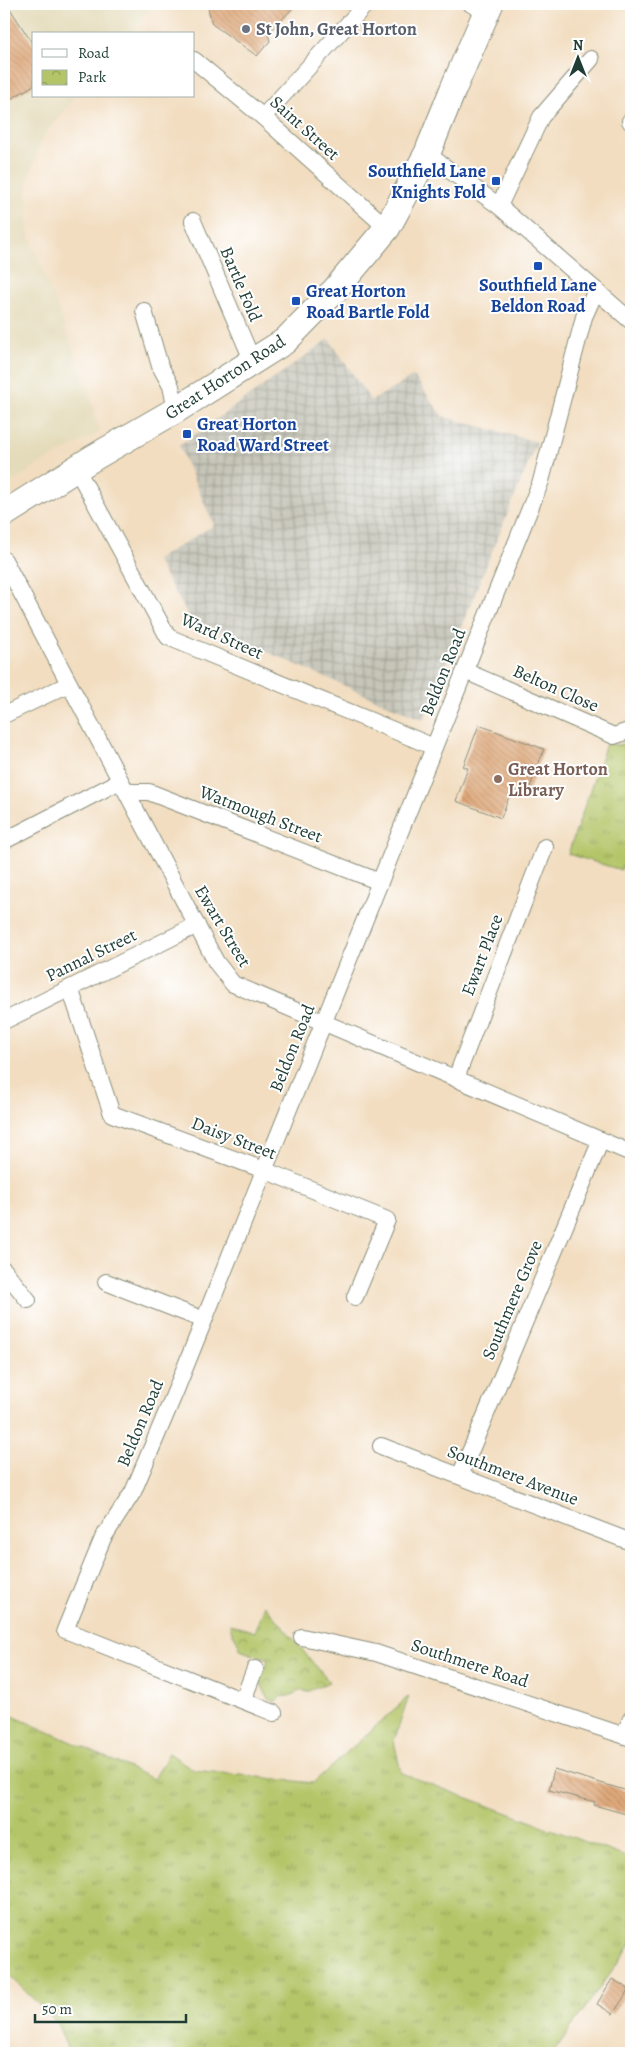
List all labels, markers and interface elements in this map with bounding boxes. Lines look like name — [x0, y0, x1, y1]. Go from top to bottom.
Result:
place label: St John, Great Horton — [256, 17, 417, 41]
marker: St John, Great Horton — [240, 23, 252, 35]
legend — [32, 32, 195, 98]
north arrow — [552, 32, 602, 82]
text: N — [573, 36, 583, 55]
text: Road — [78, 43, 110, 63]
text: Park — [78, 67, 107, 87]
street label: Saint Street — [265, 90, 345, 166]
place label: Southfield Lane Knights Fold — [368, 159, 486, 204]
marker: Southfield Lane Knights Fold — [490, 175, 502, 187]
street label: Bartle Fold — [214, 243, 268, 326]
marker: Southfield Lane Beldon Road — [532, 260, 544, 272]
place label: Southfield Lane Beldon Road — [479, 273, 597, 318]
place label: Great Horton Road Bartle Fold — [306, 279, 430, 324]
marker: Great Horton Road Bartle Fold — [290, 295, 302, 307]
street label: Great Horton Road — [160, 329, 290, 425]
place label: Great Horton Road Ward Street — [197, 412, 329, 457]
marker: Great Horton Road Ward Street — [181, 428, 193, 440]
street label: Ward Street — [176, 607, 267, 665]
street label: Beldon Road — [415, 624, 472, 719]
street label: Belton Close — [509, 658, 603, 718]
place label: Great Horton Library — [508, 757, 608, 802]
marker: Great Horton Library — [492, 773, 504, 785]
street label: Watmough Street — [195, 779, 326, 848]
street label: Ewart Street — [189, 881, 257, 971]
street label: Ewart Place — [455, 911, 509, 999]
street label: Pannal Street — [42, 923, 140, 987]
street label: Beldon Road — [264, 1000, 321, 1095]
street label: Daisy Street — [188, 1111, 280, 1165]
street label: Southmere Grove — [476, 1237, 548, 1363]
street label: Beldon Road — [111, 1375, 169, 1470]
street label: Southmere Avenue — [444, 1439, 582, 1511]
street label: Southmere Road — [408, 1633, 532, 1693]
scale bar — [35, 1992, 186, 2024]
text: 50 m — [42, 1999, 72, 2019]

